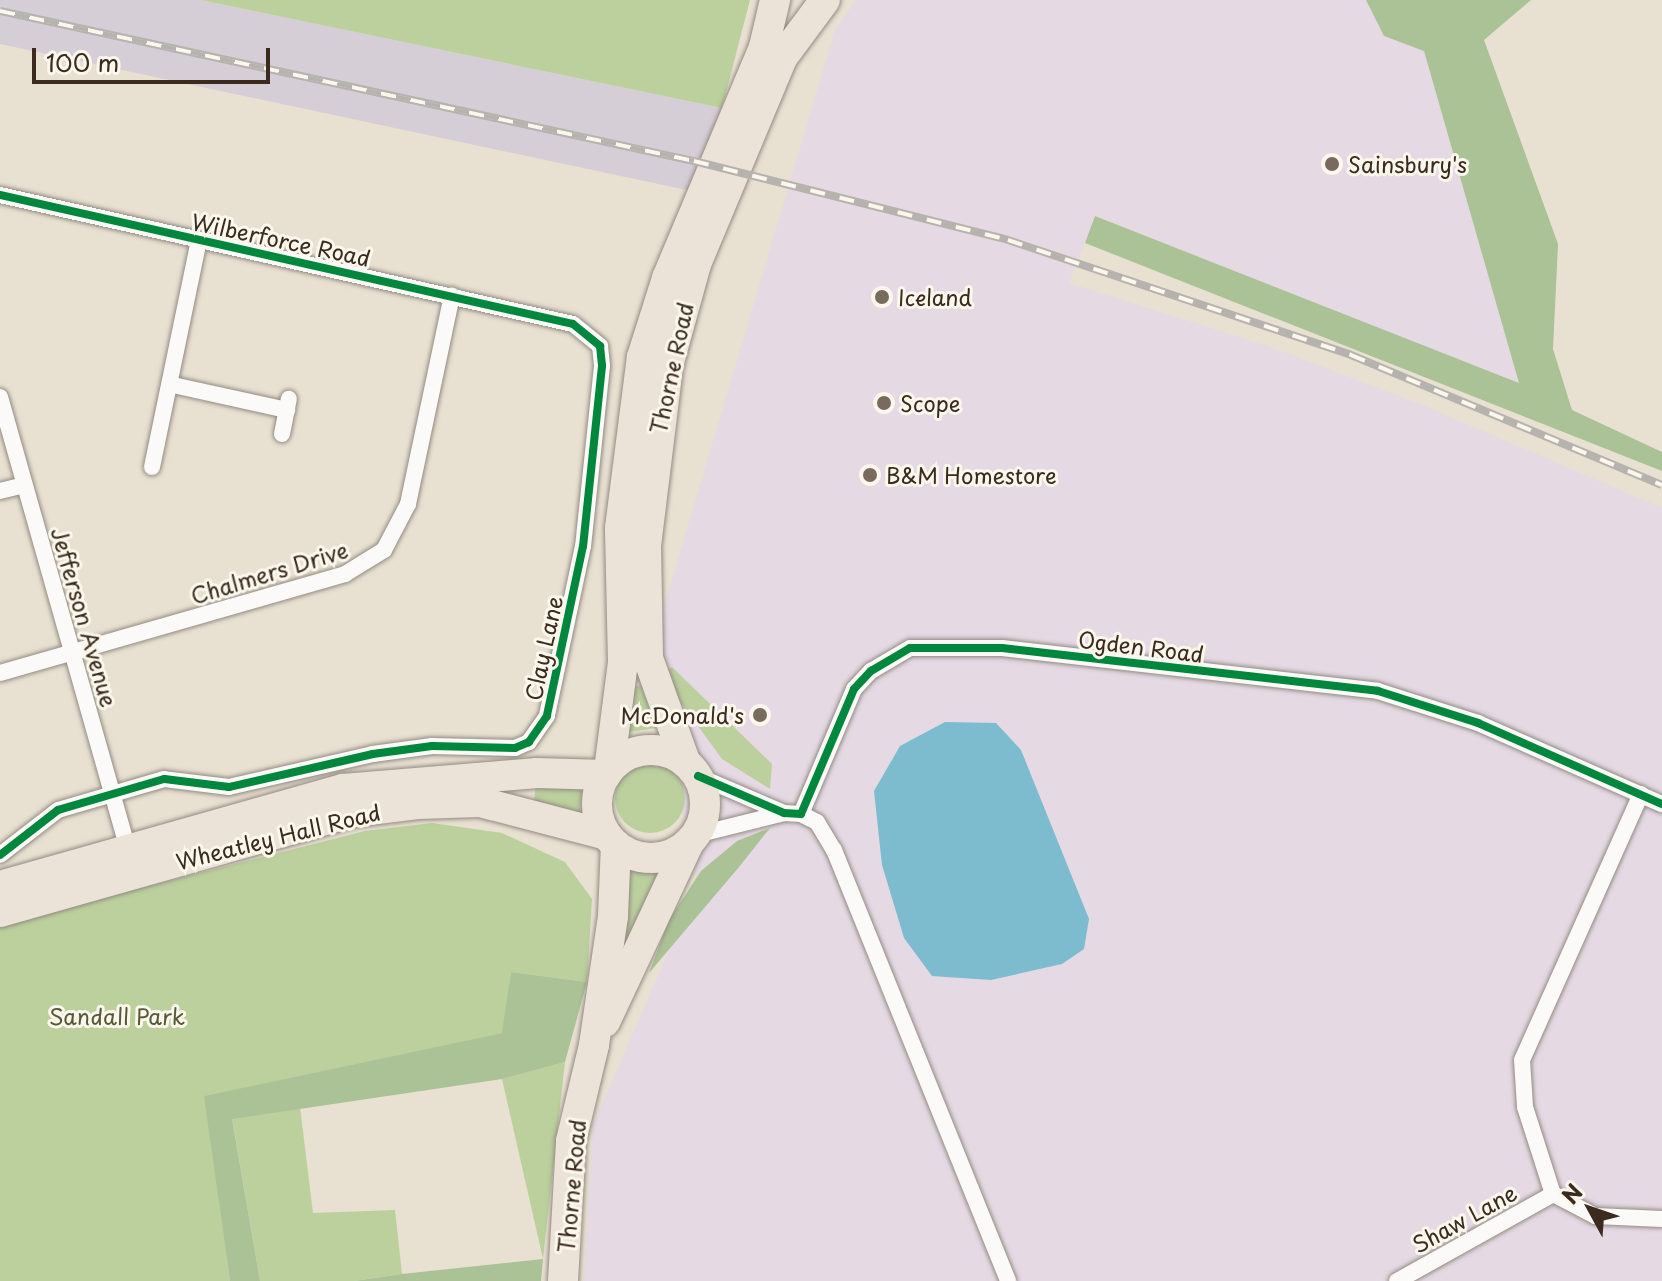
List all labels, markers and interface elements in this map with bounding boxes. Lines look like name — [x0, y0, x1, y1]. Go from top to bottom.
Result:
scale bar — [36, 32, 274, 82]
text: 100 m — [46, 44, 119, 80]
place label: Sainsbury's — [1348, 151, 1467, 177]
marker: Sainsbury's — [1323, 155, 1341, 173]
street label: Wilberforce Road — [189, 207, 373, 271]
place label: Iceland — [898, 284, 972, 310]
marker: Iceland — [873, 288, 891, 306]
street label: Thorne Road — [644, 299, 698, 437]
place label: Scope — [900, 390, 961, 416]
marker: Scope — [875, 394, 893, 412]
place label: B&M Homestore — [886, 462, 1058, 488]
marker: B&M Homestore — [861, 466, 879, 484]
street label: Jefferson Avenue — [47, 526, 123, 708]
street label: Chalmers Drive — [187, 536, 351, 608]
street label: Clay Lane — [519, 593, 567, 703]
street label: Ogden Road — [1077, 625, 1205, 667]
place label: McDonald's — [621, 702, 744, 728]
marker: McDonald's — [751, 706, 769, 724]
street label: Wheatley Hall Road — [172, 798, 384, 874]
park label: Sandall Park — [49, 1003, 185, 1029]
street label: Thorne Road — [552, 1117, 590, 1255]
north arrow — [1550, 1169, 1630, 1249]
text: N — [1553, 1176, 1589, 1211]
street label: Shaw Lane — [1406, 1178, 1522, 1258]

